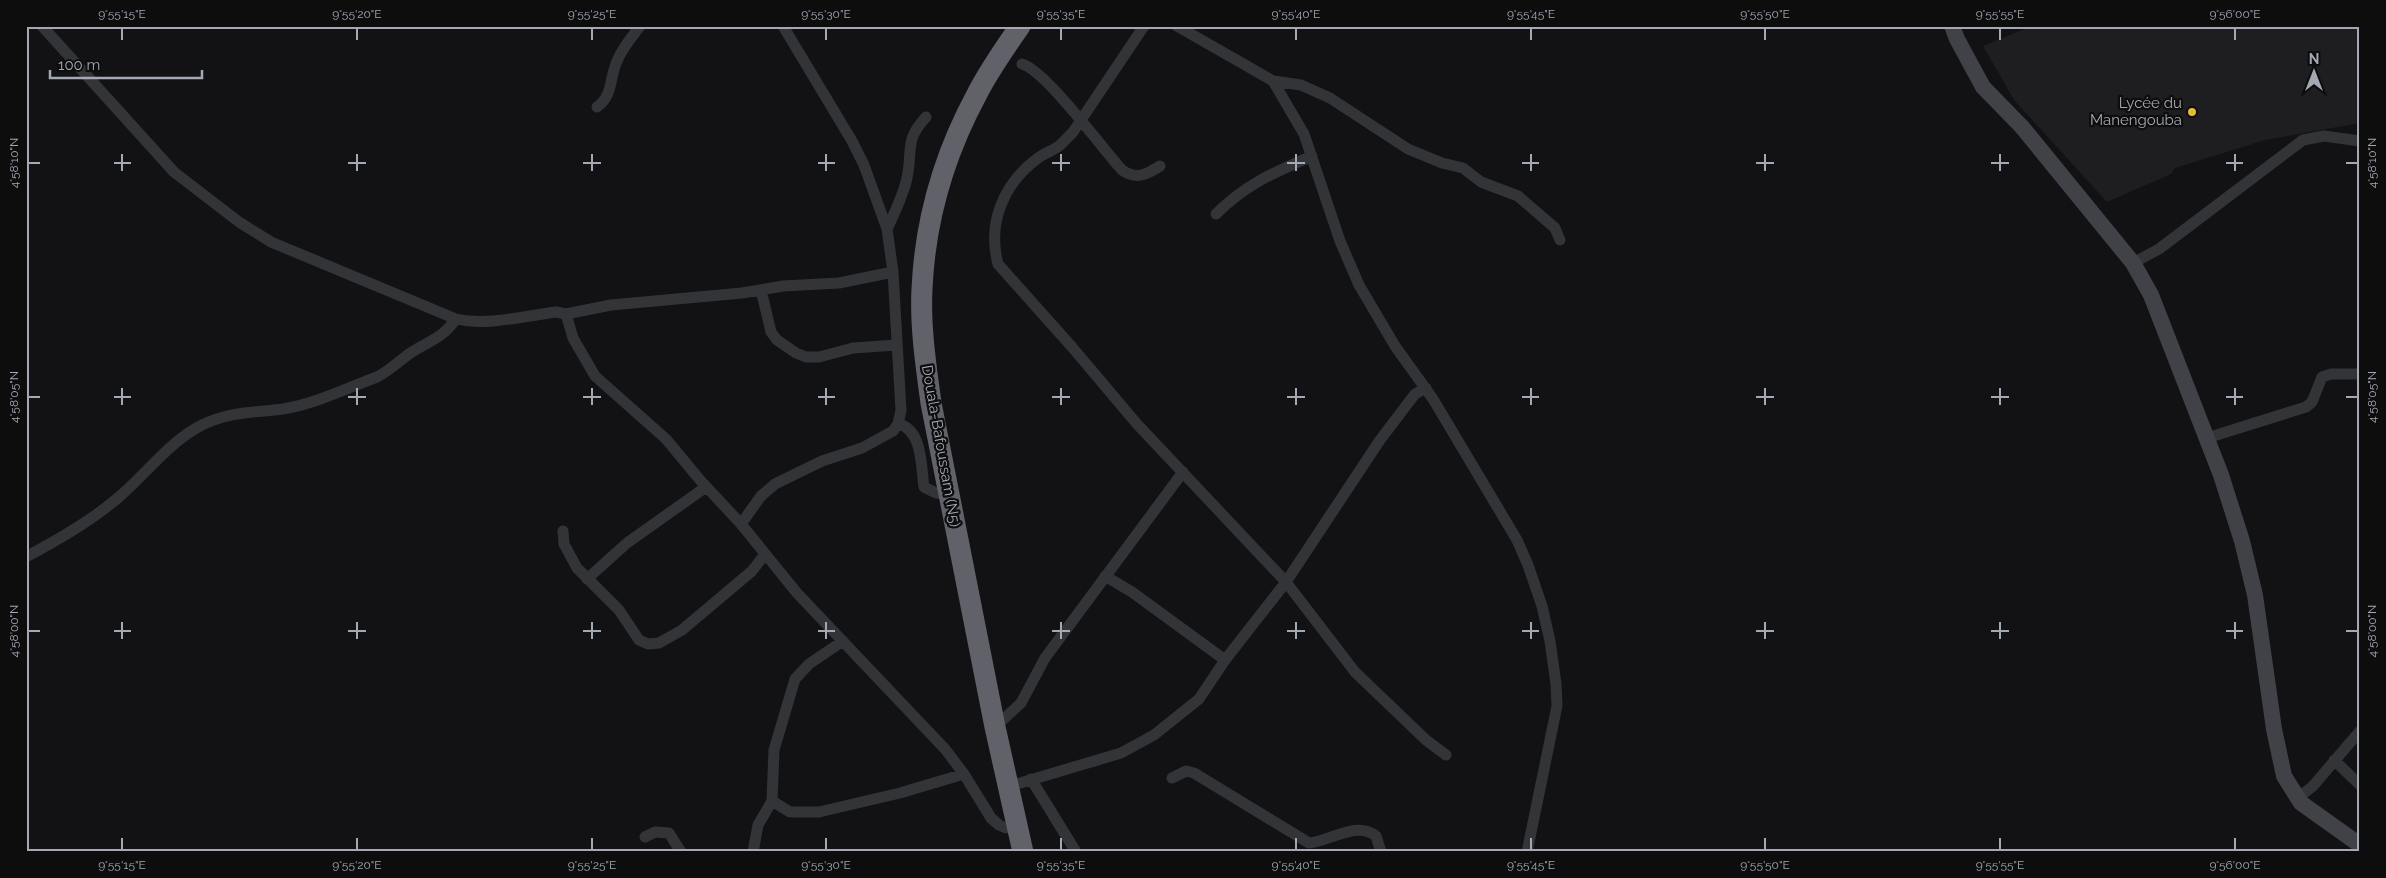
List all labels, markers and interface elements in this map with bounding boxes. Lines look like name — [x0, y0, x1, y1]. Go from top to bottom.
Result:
text: 9°55'15"E — [98, 7, 146, 21]
text: 9°55'20"E — [332, 7, 382, 21]
text: 9°55'25"E — [568, 7, 616, 21]
text: 9°55'30"E — [801, 7, 851, 21]
text: 9°55'35"E — [1037, 7, 1085, 21]
text: 9°55'40"E — [1272, 7, 1320, 21]
text: 9°55'45"E — [1507, 7, 1555, 21]
text: 9°55'50"E — [1740, 7, 1790, 21]
text: 9°55'55"E — [1976, 7, 2024, 21]
text: 9°56'00"E — [2209, 7, 2261, 21]
scale bar — [50, 48, 202, 80]
north arrow — [2288, 48, 2338, 98]
text: N — [2309, 51, 2319, 67]
text: 100 m — [58, 56, 100, 74]
place label: Lycée du Manengouba — [2090, 94, 2182, 129]
marker: Lycée du Manengouba — [2186, 106, 2198, 118]
text: 4°58'10"N — [7, 138, 21, 188]
text: 4°58'10"N — [2365, 138, 2379, 188]
street label: Douala-Bafoussam (N5) — [918, 364, 964, 528]
text: 4°58'05"N — [7, 371, 21, 423]
text: 4°58'05"N — [2365, 371, 2379, 423]
text: 4°58'00"N — [7, 605, 21, 657]
text: 4°58'00"N — [2365, 605, 2379, 657]
text: 9°55'15"E — [98, 858, 146, 872]
text: 9°55'20"E — [332, 858, 382, 872]
text: 9°55'25"E — [568, 858, 616, 872]
text: 9°55'30"E — [801, 858, 851, 872]
text: 9°55'35"E — [1037, 858, 1085, 872]
text: 9°55'40"E — [1272, 858, 1320, 872]
text: 9°55'45"E — [1507, 858, 1555, 872]
text: 9°55'50"E — [1740, 858, 1790, 872]
text: 9°55'55"E — [1976, 858, 2024, 872]
text: 9°56'00"E — [2209, 858, 2261, 872]

